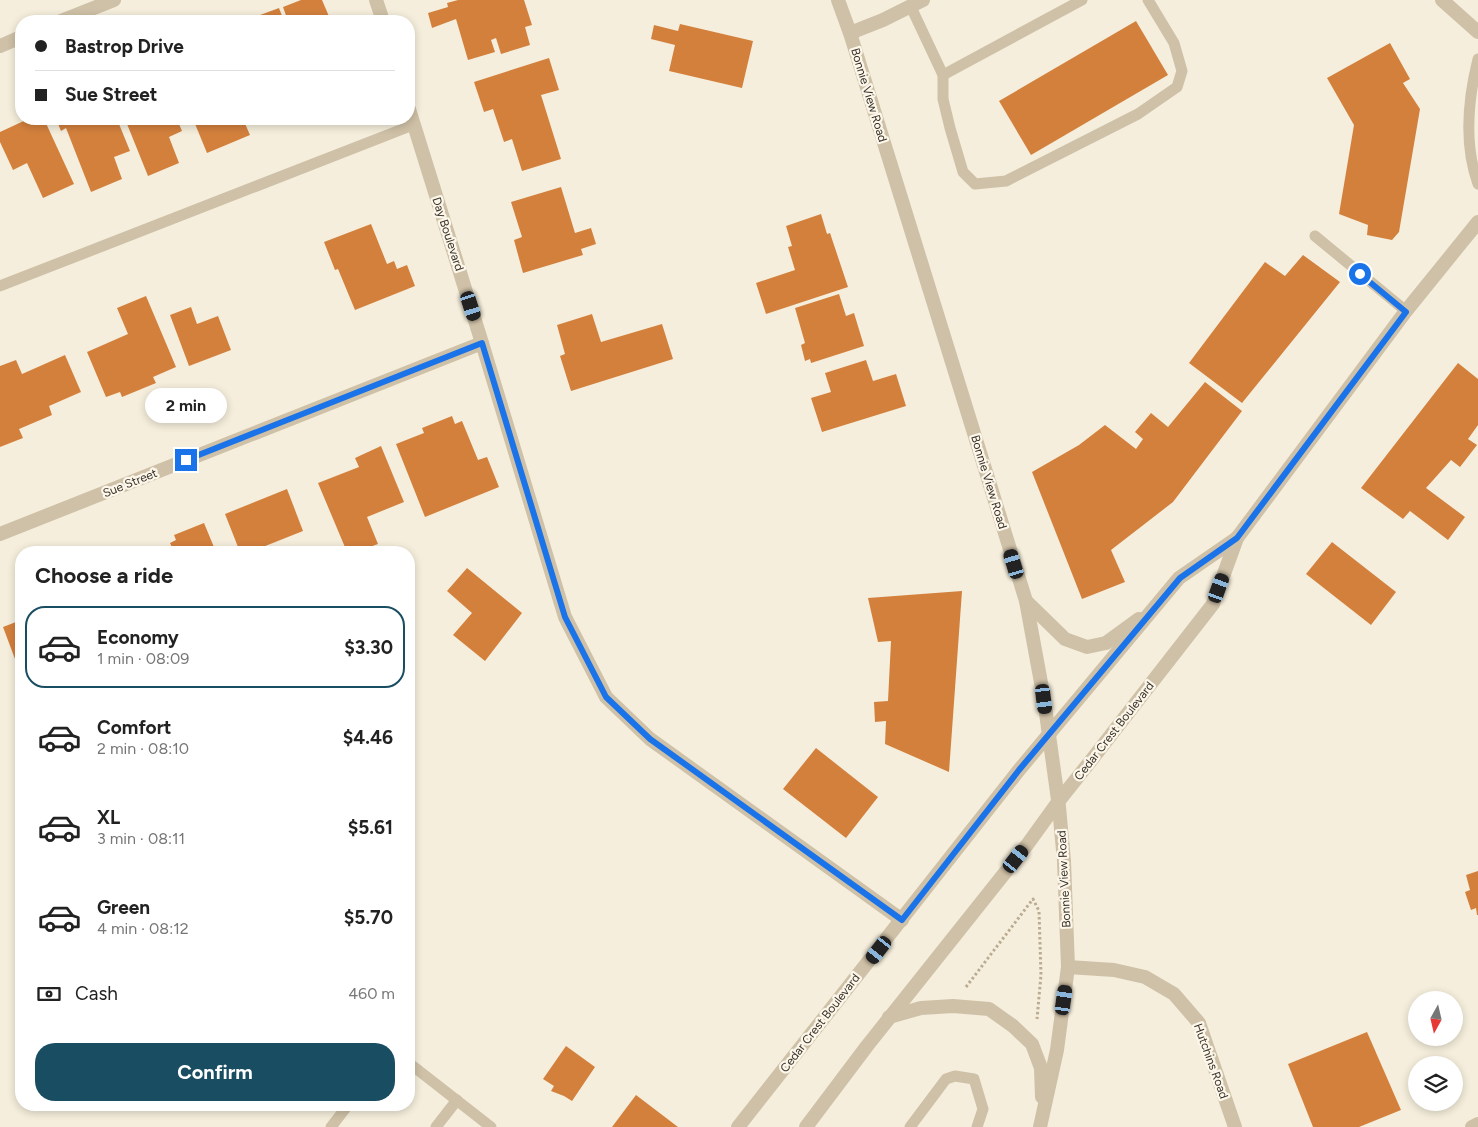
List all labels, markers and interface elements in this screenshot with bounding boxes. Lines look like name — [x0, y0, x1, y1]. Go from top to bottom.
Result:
text: Bastrop Drive — [65, 35, 184, 58]
street label: Bonnie View Road — [848, 46, 890, 144]
text: Sue Street — [65, 83, 157, 106]
street label: Day Boulevard — [429, 195, 467, 273]
route start — [1349, 263, 1371, 285]
car — [459, 289, 482, 323]
callout: 2 min — [145, 388, 227, 422]
text: 2 min — [166, 396, 206, 415]
street label: Bonnie View Road — [968, 433, 1010, 531]
route end — [175, 449, 197, 471]
street label: Sue Street — [101, 466, 160, 500]
car — [1002, 547, 1025, 581]
text: Choose a ride — [35, 562, 173, 589]
car — [1206, 571, 1231, 605]
icon: car — [37, 625, 82, 670]
text: Economy — [97, 626, 179, 649]
text: $3.30 — [344, 636, 393, 659]
text: 1 min · 08:09 — [97, 649, 189, 668]
street label: Cedar Crest Boulevard — [1071, 679, 1157, 783]
car — [1034, 683, 1053, 715]
icon: car — [37, 715, 82, 760]
text: Comfort — [97, 716, 172, 739]
text: $4.46 — [343, 726, 393, 749]
text: 2 min · 08:10 — [97, 739, 189, 758]
icon: car — [37, 805, 82, 850]
text: XL — [97, 806, 120, 829]
text: $5.61 — [348, 816, 393, 839]
text: 3 min · 08:11 — [97, 829, 185, 848]
street label: Bonnie View Road — [1054, 830, 1074, 928]
car — [1000, 843, 1031, 875]
icon: car — [37, 895, 82, 940]
text: Green — [97, 896, 150, 919]
text: $5.70 — [344, 906, 393, 929]
text: 4 min · 08:12 — [97, 919, 189, 938]
car — [863, 934, 894, 966]
street label: Cedar Crest Boulevard — [777, 971, 863, 1075]
icon: cash — [35, 980, 63, 1008]
text: Cash — [75, 982, 118, 1005]
text: 460 m — [348, 984, 395, 1003]
car — [1054, 984, 1073, 1016]
north arrow — [1408, 991, 1462, 1046]
map controls — [1408, 991, 1463, 1111]
street label: Hutchins Road — [1191, 1021, 1231, 1101]
button: Confirm — [35, 1043, 395, 1101]
button: layers — [1408, 1056, 1463, 1111]

